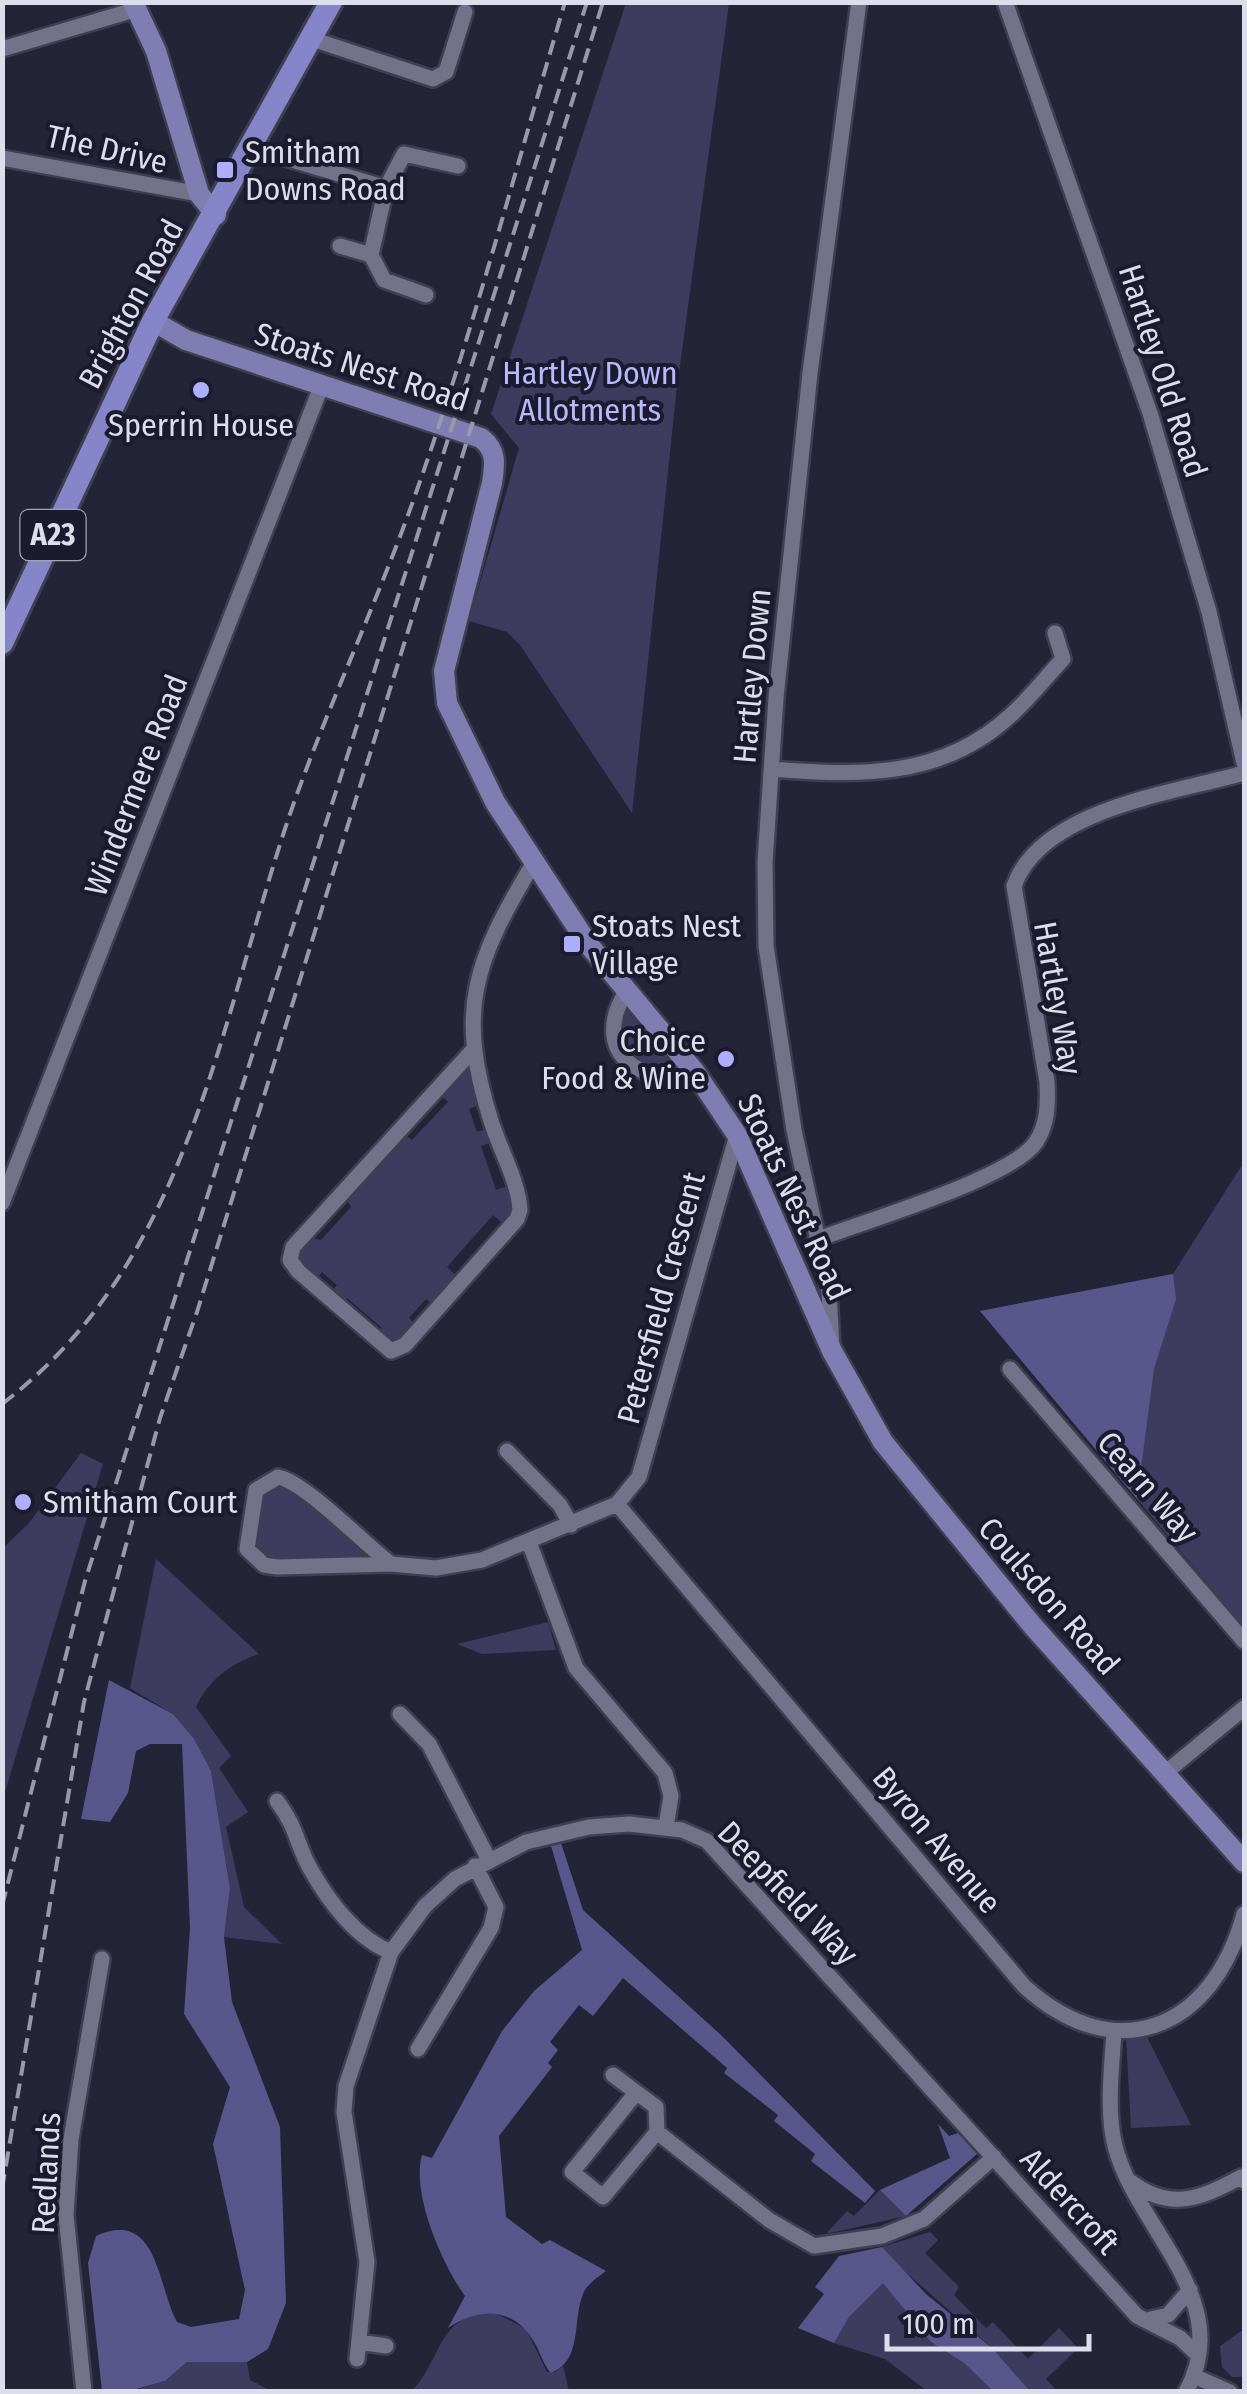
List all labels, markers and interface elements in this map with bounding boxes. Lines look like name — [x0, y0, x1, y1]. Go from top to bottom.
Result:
street label: The Drive — [43, 117, 171, 181]
place label: Smitham Downs Road — [245, 133, 406, 208]
marker: Smitham Downs Road — [214, 159, 236, 181]
street label: Brighton Road — [71, 213, 191, 395]
street label: Hartley Old Road — [1111, 260, 1215, 482]
street label: Stoats Nest Road — [250, 314, 474, 420]
park label: Hartley Down Allotments — [502, 354, 678, 429]
marker: Sperrin House — [190, 379, 212, 401]
place label: Sperrin House — [108, 406, 294, 444]
road number: A23 — [20, 510, 86, 560]
street label: Hartley Down — [725, 587, 779, 765]
street label: Windermere Road — [76, 669, 196, 901]
place label: Stoats Nest Village — [592, 907, 742, 982]
street label: Hartley Way — [1026, 919, 1090, 1078]
marker: Stoats Nest Village — [561, 933, 583, 955]
place label: Choice Food & Wine — [541, 1022, 706, 1097]
marker: Choice Food & Wine — [715, 1048, 737, 1070]
street label: Stoats Nest Road — [730, 1088, 858, 1306]
street label: Petersfield Crescent — [609, 1167, 713, 1428]
street label: Cearn Way — [1089, 1424, 1207, 1551]
place label: Smitham Court — [43, 1483, 238, 1521]
marker: Smitham Court — [12, 1491, 34, 1513]
street label: Coulsdon Road — [970, 1510, 1128, 1682]
street label: Byron Avenue — [865, 1759, 1009, 1921]
street label: Deepfield Way — [710, 1813, 867, 1973]
street label: Redlands — [24, 2111, 68, 2235]
street label: Aldercroft — [1013, 2140, 1128, 2262]
scale bar — [887, 2289, 1090, 2351]
text: 100 m — [902, 2306, 975, 2342]

